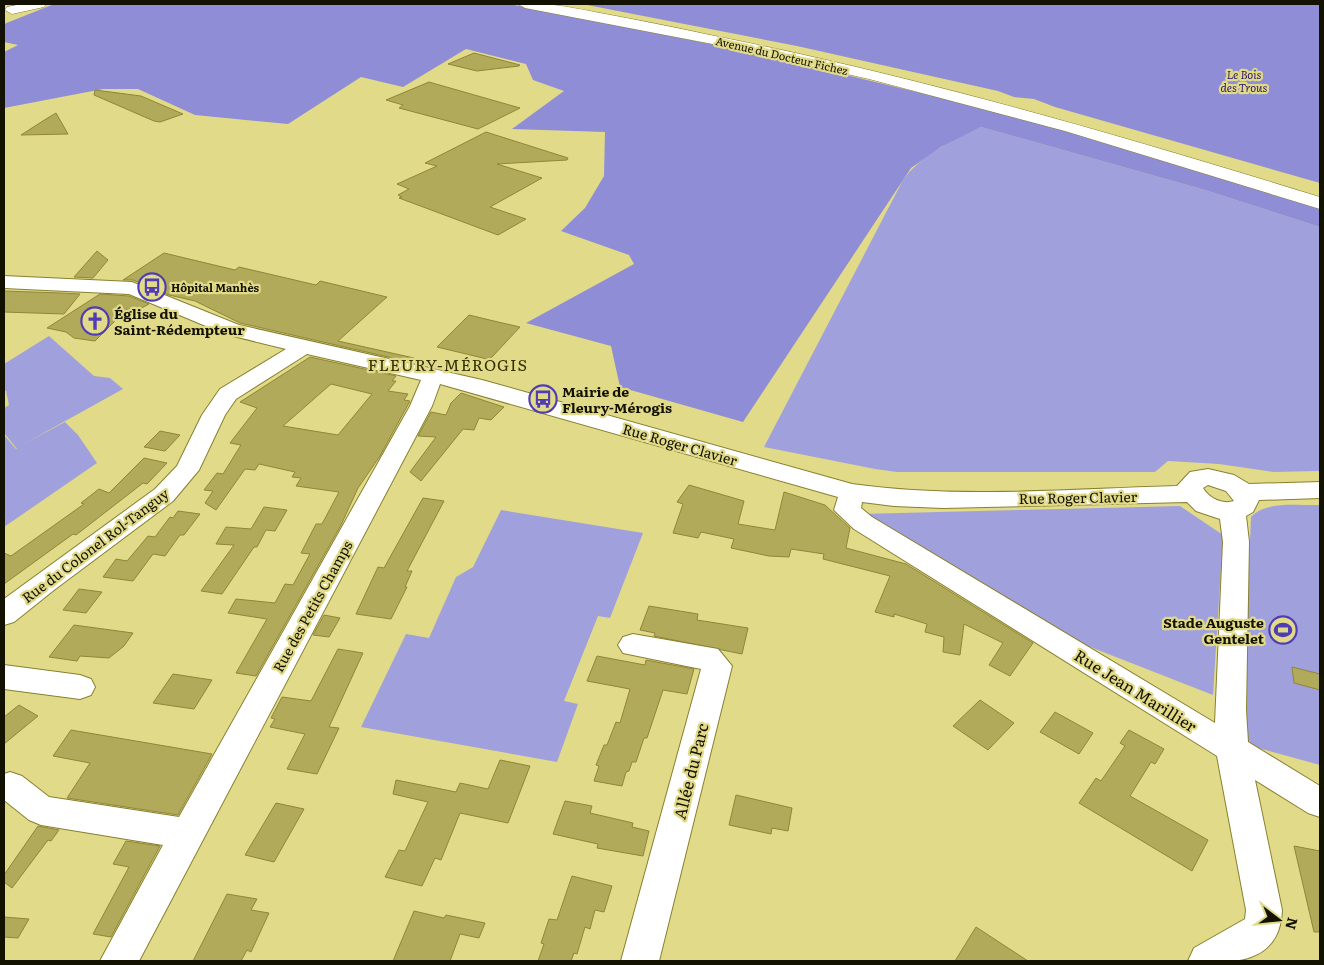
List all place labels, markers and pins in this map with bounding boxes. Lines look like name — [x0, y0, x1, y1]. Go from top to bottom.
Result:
bus stop icon: Hôpital Manhès — [137, 272, 167, 302]
place label: Hôpital Manhès — [171, 279, 260, 295]
place label: Église du Saint-Rédempteur — [114, 303, 245, 339]
church icon: Église du Saint-Rédempteur — [80, 306, 110, 336]
place label: Mairie de Fleury-Mérogis — [562, 381, 672, 417]
bus stop icon: Mairie de Fleury-Mérogis — [528, 384, 558, 414]
place label: Stade Auguste Gentelet — [1163, 612, 1265, 648]
sports icon: Stade Auguste Gentelet — [1268, 615, 1298, 645]

